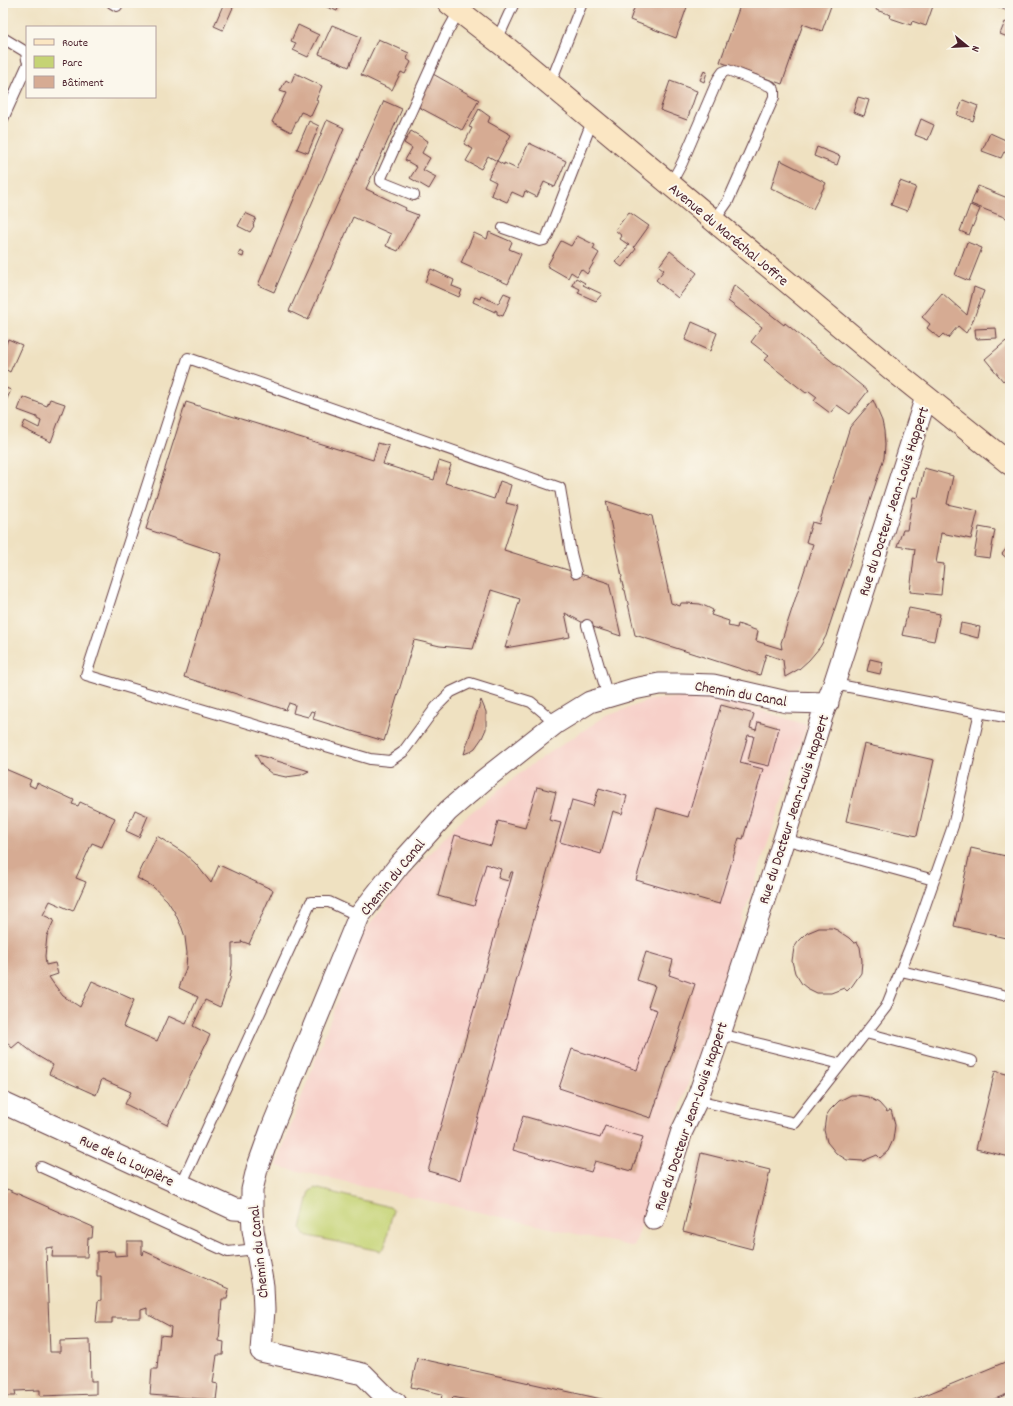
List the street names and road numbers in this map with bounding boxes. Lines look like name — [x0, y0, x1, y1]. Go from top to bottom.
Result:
street label: Avenue du Maréchal Joffre — [663, 179, 793, 293]
street label: Rue du Docteur Jean-Louis Happert — [854, 404, 936, 599]
street label: Chemin du Canal — [693, 676, 789, 714]
street label: Rue du Docteur Jean-Louis Happert — [754, 712, 836, 907]
street label: Chemin du Canal — [356, 835, 432, 921]
street label: Rue du Docteur Jean-Louis Happert — [649, 1019, 735, 1214]
street label: Rue de la Loupière — [75, 1130, 178, 1194]
street label: Chemin du Canal — [244, 1204, 276, 1299]

